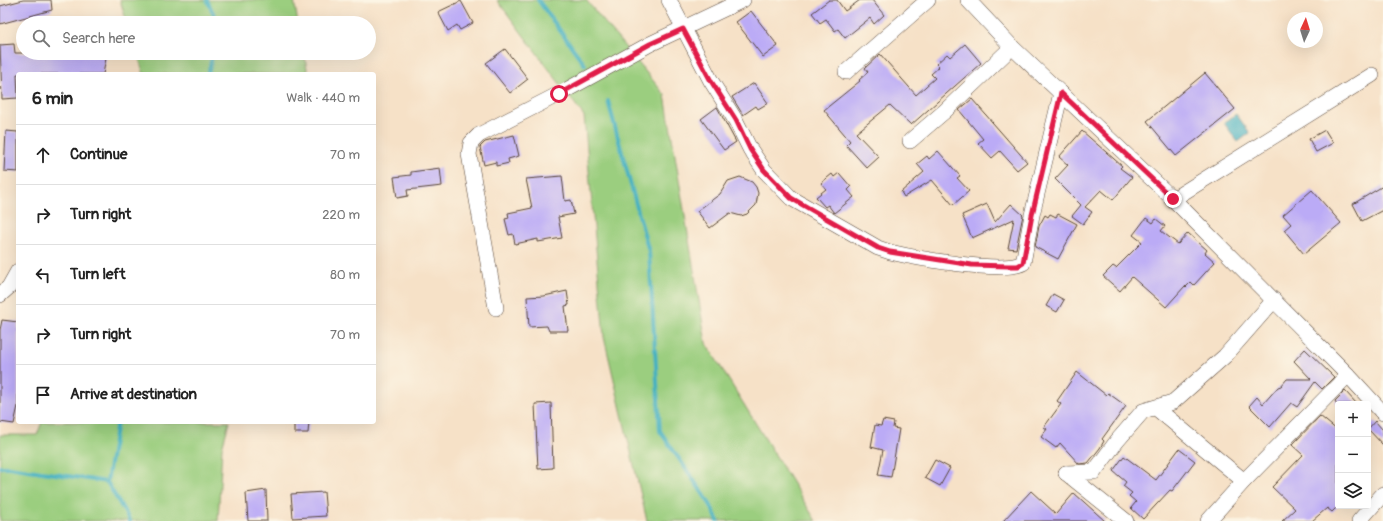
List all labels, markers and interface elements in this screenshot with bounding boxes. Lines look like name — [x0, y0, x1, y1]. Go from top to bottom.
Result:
north arrow — [1287, 12, 1323, 48]
search box — [16, 16, 376, 60]
icon: search — [30, 27, 52, 49]
text: Search here — [62, 29, 135, 48]
route start — [550, 85, 568, 103]
text: 6 min — [32, 88, 73, 109]
text: Walk · 440 m — [286, 90, 360, 106]
icon: ahead — [32, 144, 54, 166]
text: Continue — [70, 145, 128, 164]
text: 70 m — [330, 147, 360, 163]
route end — [1164, 190, 1182, 208]
icon: right — [32, 204, 54, 226]
text: Turn right — [70, 205, 131, 224]
text: 220 m — [322, 207, 360, 223]
icon: left — [32, 264, 54, 286]
text: Turn left — [70, 265, 126, 284]
text: 80 m — [330, 267, 360, 283]
icon: right — [32, 324, 54, 346]
text: Turn right — [70, 325, 131, 344]
text: 70 m — [330, 327, 360, 343]
icon: arrive — [32, 384, 54, 406]
text: Arrive at destination — [70, 385, 197, 404]
map controls — [1335, 401, 1371, 509]
button: + — [1335, 401, 1371, 437]
button: − — [1335, 437, 1371, 473]
button: layers — [1335, 473, 1371, 509]

